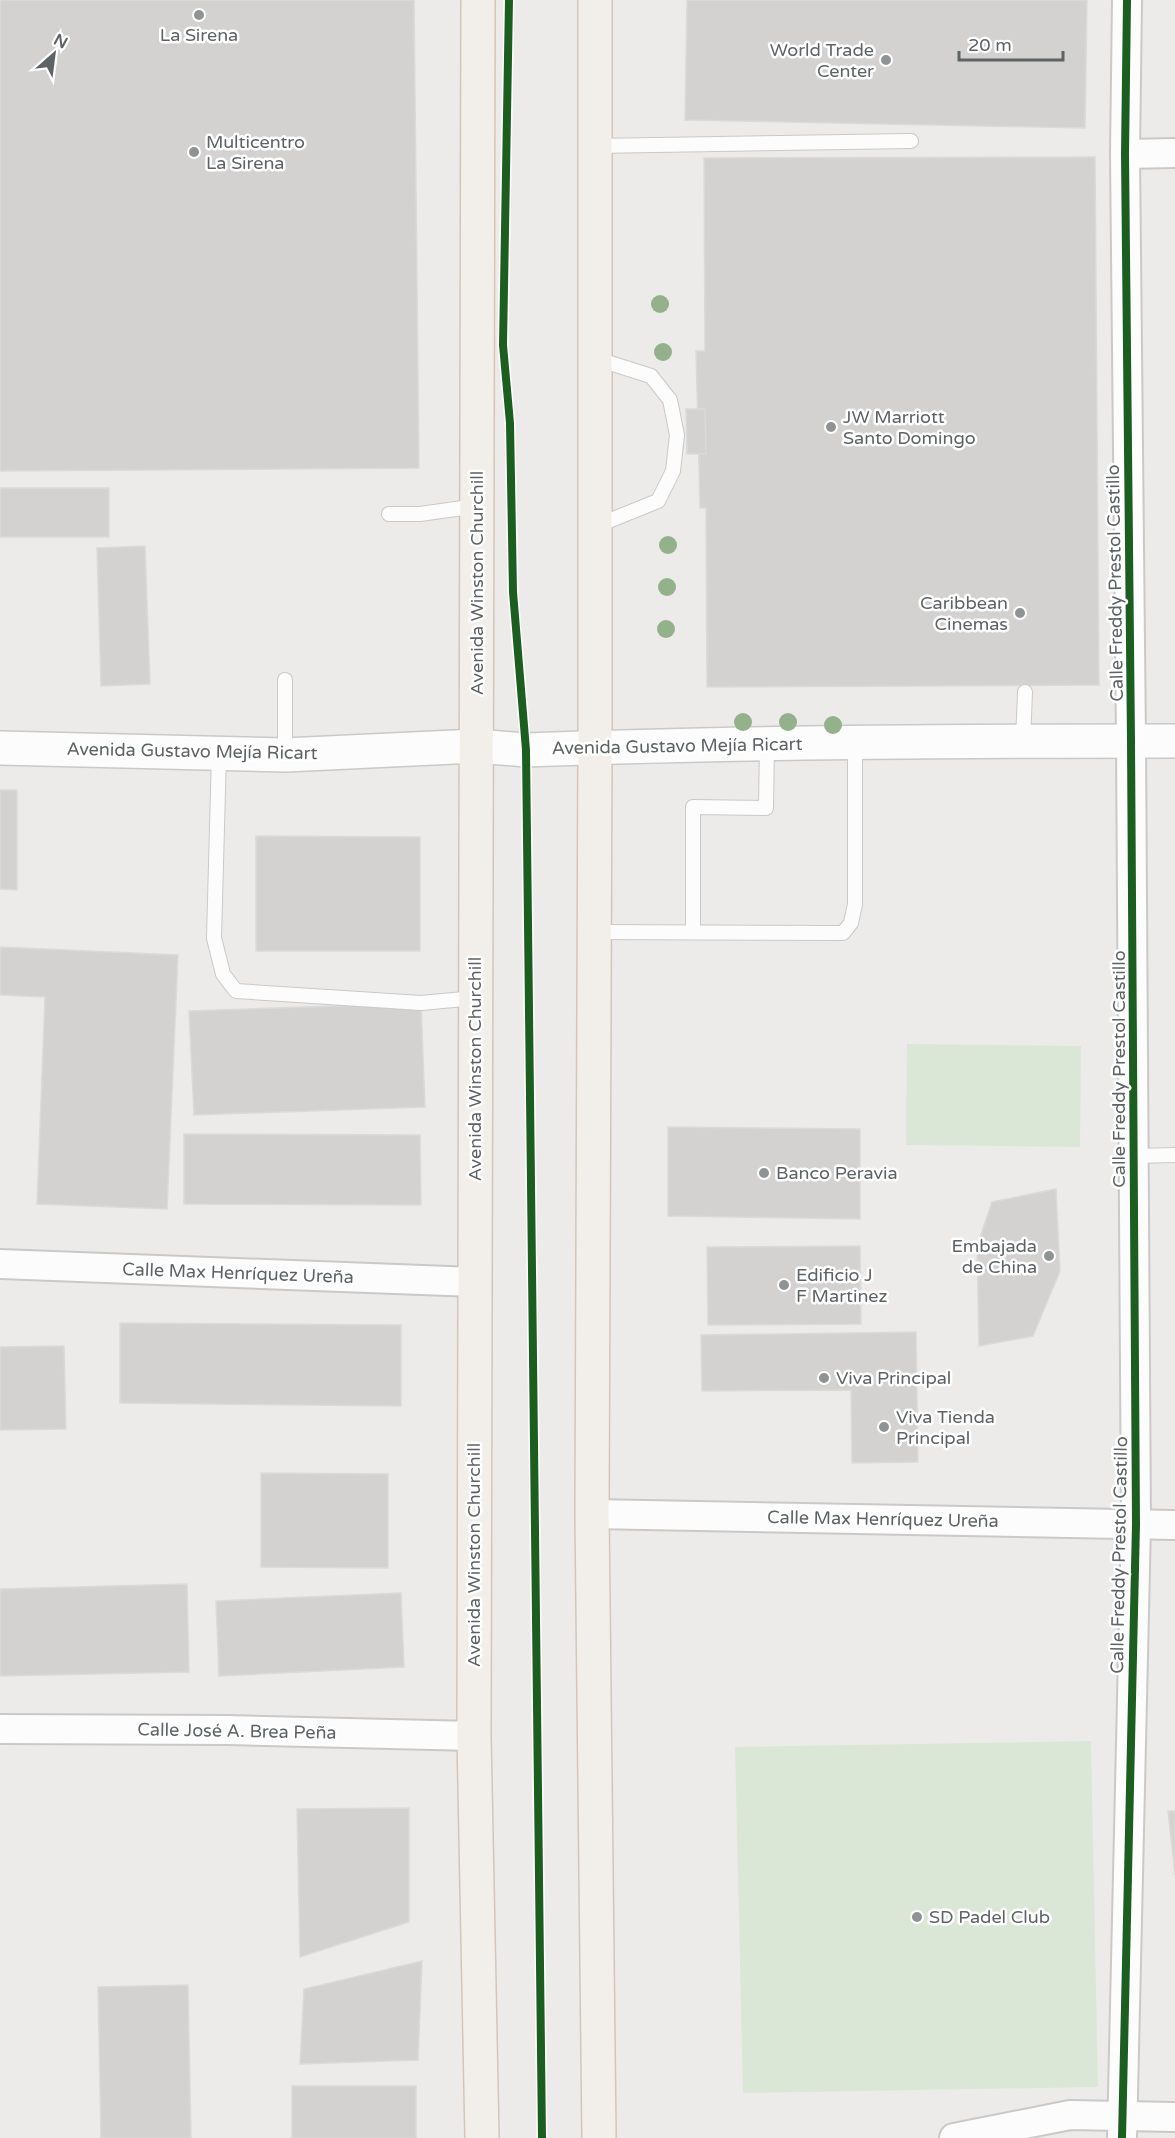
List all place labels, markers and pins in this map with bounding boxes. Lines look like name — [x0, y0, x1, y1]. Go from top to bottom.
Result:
marker: La Sirena — [192, 8, 206, 22]
place label: La Sirena — [160, 24, 238, 46]
place label: World Trade Center — [770, 39, 874, 82]
marker: World Trade Center — [879, 53, 893, 67]
place label: Multicentro La Sirena — [206, 131, 305, 174]
marker: Multicentro La Sirena — [187, 145, 201, 159]
place label: JW Marriott Santo Domingo — [843, 406, 976, 449]
marker: JW Marriott Santo Domingo — [824, 420, 838, 434]
place label: Caribbean Cinemas — [920, 592, 1008, 635]
marker: Caribbean Cinemas — [1013, 606, 1027, 620]
place label: Banco Peravia — [776, 1162, 898, 1184]
marker: Banco Peravia — [757, 1166, 771, 1180]
place label: Embajada de China — [951, 1235, 1037, 1278]
marker: Embajada de China — [1042, 1249, 1056, 1263]
place label: Edificio J F Martinez — [796, 1264, 888, 1307]
marker: Edificio J F Martinez — [777, 1278, 791, 1292]
place label: Viva Principal — [836, 1367, 951, 1389]
marker: Viva Principal — [817, 1371, 831, 1385]
place label: Viva Tienda Principal — [896, 1406, 995, 1449]
marker: Viva Tienda Principal — [877, 1420, 891, 1434]
place label: SD Padel Club — [929, 1906, 1050, 1928]
marker: SD Padel Club — [910, 1910, 924, 1924]

